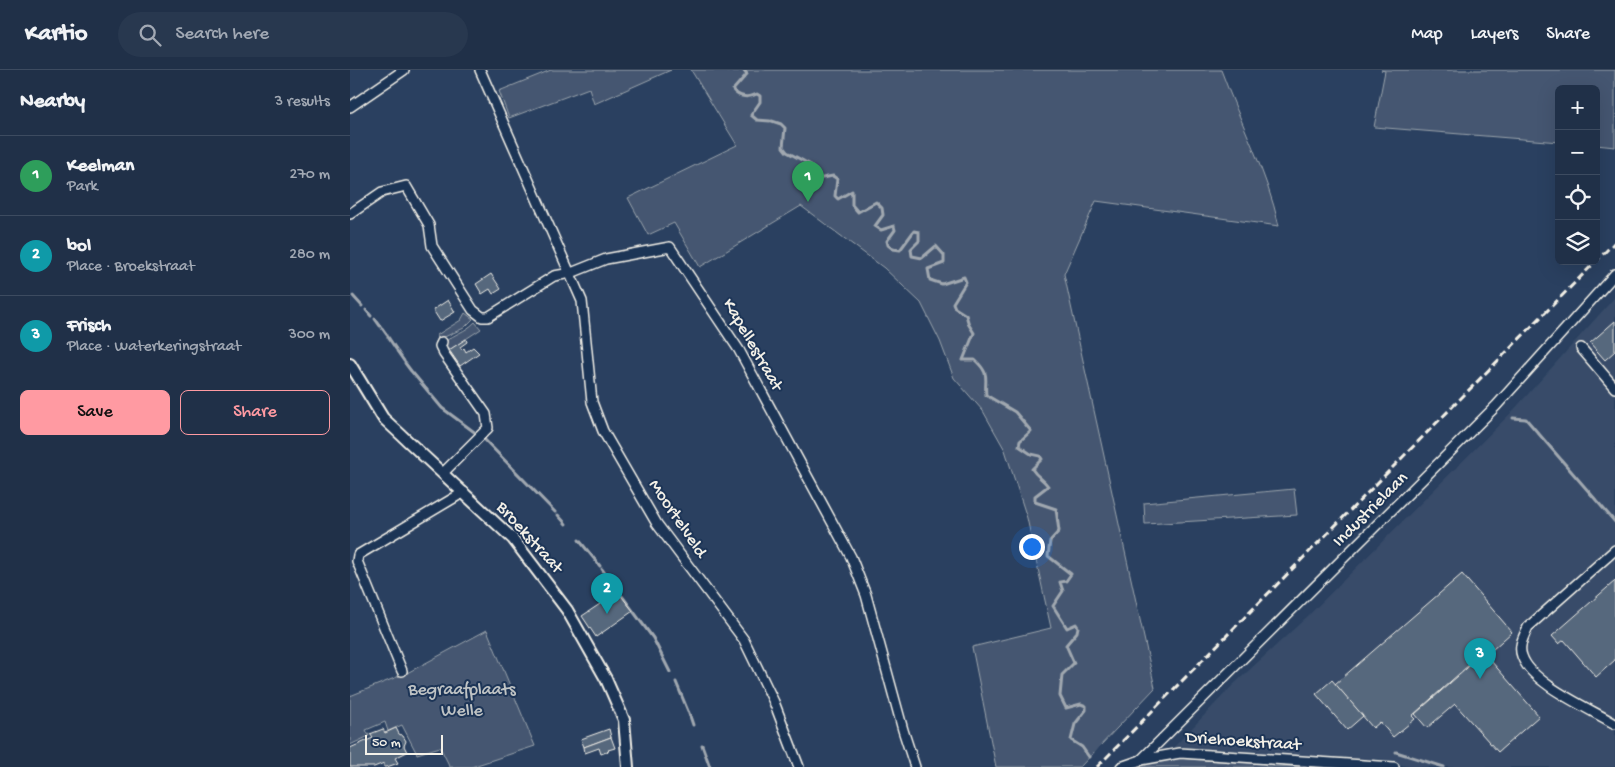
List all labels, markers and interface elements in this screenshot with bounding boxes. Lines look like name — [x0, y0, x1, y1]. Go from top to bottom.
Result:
search box — [118, 12, 468, 57]
text: Kartio — [25, 20, 88, 49]
icon: search — [136, 21, 164, 49]
text: Search here — [176, 23, 269, 46]
text: Map — [1411, 24, 1443, 45]
text: Layers — [1471, 24, 1518, 45]
text: Share — [1546, 24, 1590, 45]
map controls — [1555, 85, 1600, 265]
button: + — [1555, 85, 1600, 130]
text: Nearby — [20, 90, 85, 115]
text: 3 results — [275, 93, 330, 112]
button: − — [1555, 130, 1600, 175]
text: Keelman — [67, 155, 134, 178]
pin: 1 — [792, 161, 824, 202]
text: 1 — [33, 166, 39, 185]
text: 270 m — [290, 166, 330, 185]
button: locate — [1555, 175, 1600, 220]
text: Park — [67, 178, 98, 197]
button: layers — [1555, 220, 1600, 265]
text: bol — [67, 235, 91, 258]
text: 2 — [32, 246, 40, 265]
text: 280 m — [289, 246, 330, 265]
text: Place · Broekstraat — [67, 258, 194, 277]
street label: Kapellestraat — [717, 295, 788, 396]
text: Frisch — [67, 315, 111, 338]
text: 3 — [32, 326, 40, 345]
text: 300 m — [288, 326, 330, 345]
text: Place · Waterkeringstraat — [67, 338, 241, 357]
button: Save — [20, 390, 170, 435]
button: Share — [180, 390, 330, 435]
street label: Industrielaan — [1329, 468, 1413, 552]
street label: Moortelveld — [643, 476, 712, 563]
street label: Broekstraat — [490, 497, 568, 580]
your location — [1019, 534, 1045, 560]
pin: 2 — [591, 573, 623, 614]
pin: 3 — [1464, 638, 1496, 679]
park label: Begraafplaats Welle — [407, 680, 517, 722]
street label: Driehoekstraat — [1184, 727, 1303, 757]
scale bar — [365, 732, 442, 755]
text: 50 m — [372, 735, 401, 752]

